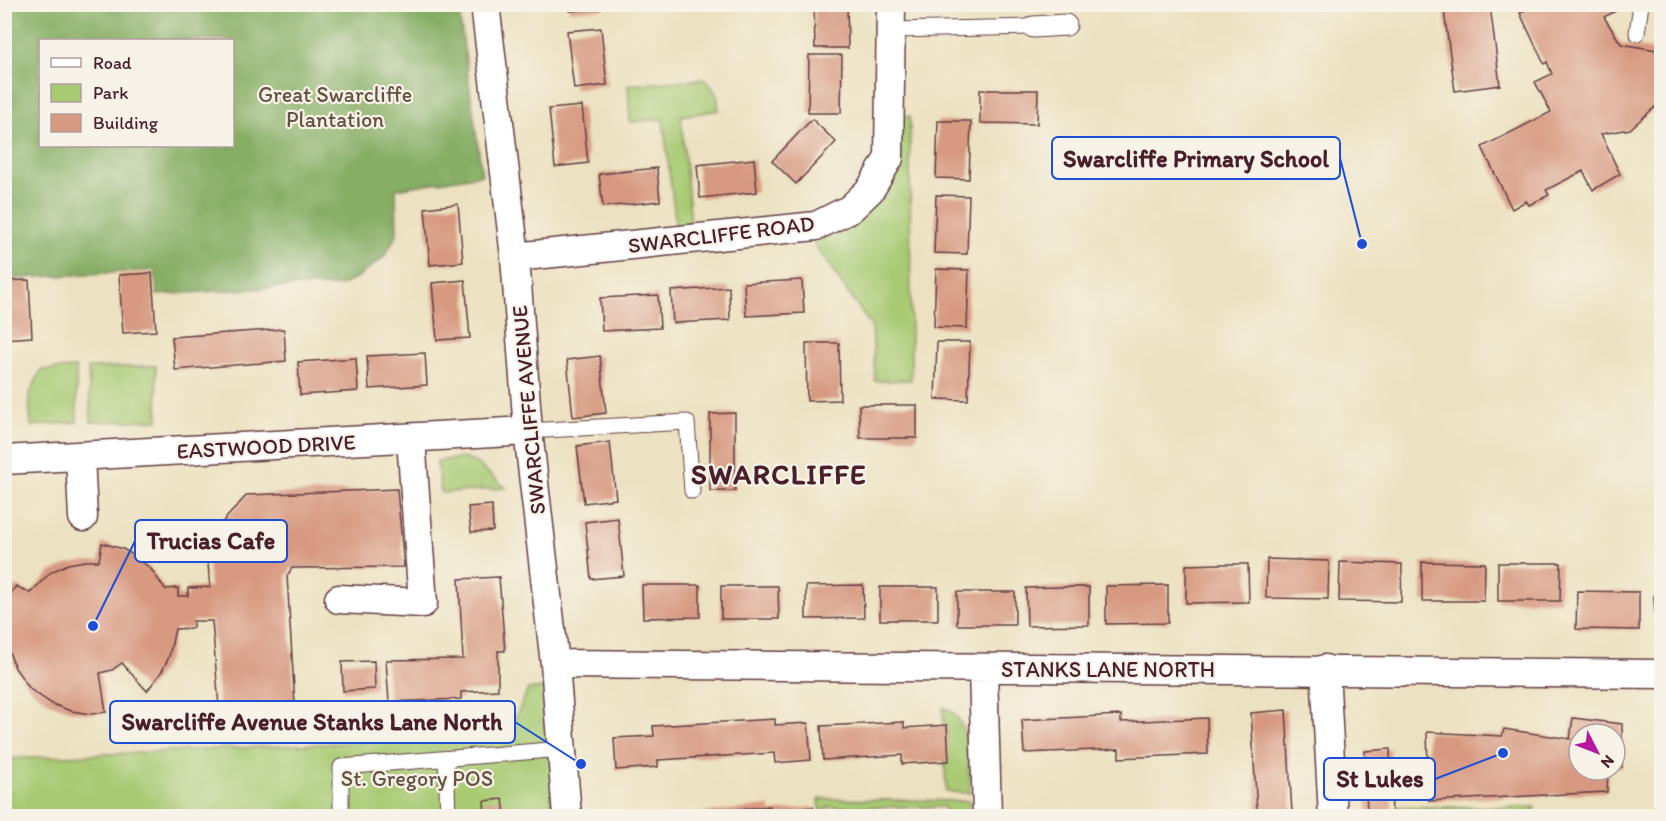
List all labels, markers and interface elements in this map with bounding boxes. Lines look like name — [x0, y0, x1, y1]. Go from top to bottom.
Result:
legend — [39, 39, 234, 147]
text: Road — [93, 52, 132, 74]
park label: Great Swarcliffe Plantation — [258, 81, 412, 133]
text: Park — [93, 82, 128, 104]
text: Building — [93, 112, 159, 134]
callout: Swarcliffe Primary School — [1052, 137, 1340, 179]
text: Swarcliffe Primary School — [1063, 144, 1329, 174]
street label: SWARCLIFFE ROAD — [626, 210, 816, 259]
street label: SWARCLIFFE AVENUE — [506, 304, 551, 516]
street label: EASTWOOD DRIVE — [176, 428, 356, 465]
district label: SWARCLIFFE — [691, 457, 867, 491]
callout: Trucias Cafe — [135, 520, 287, 562]
text: Trucias Cafe — [146, 526, 275, 555]
street label: STANKS LANE NORTH — [1001, 656, 1215, 683]
callout: Swarcliffe Avenue Stanks Lane North — [110, 701, 515, 743]
text: Swarcliffe Avenue Stanks Lane North — [122, 707, 503, 736]
north arrow — [1567, 722, 1627, 782]
text: N — [1597, 751, 1618, 772]
callout: St Lukes — [1324, 758, 1435, 800]
text: St Lukes — [1336, 764, 1424, 793]
park label: St. Gregory POS — [341, 765, 493, 792]

